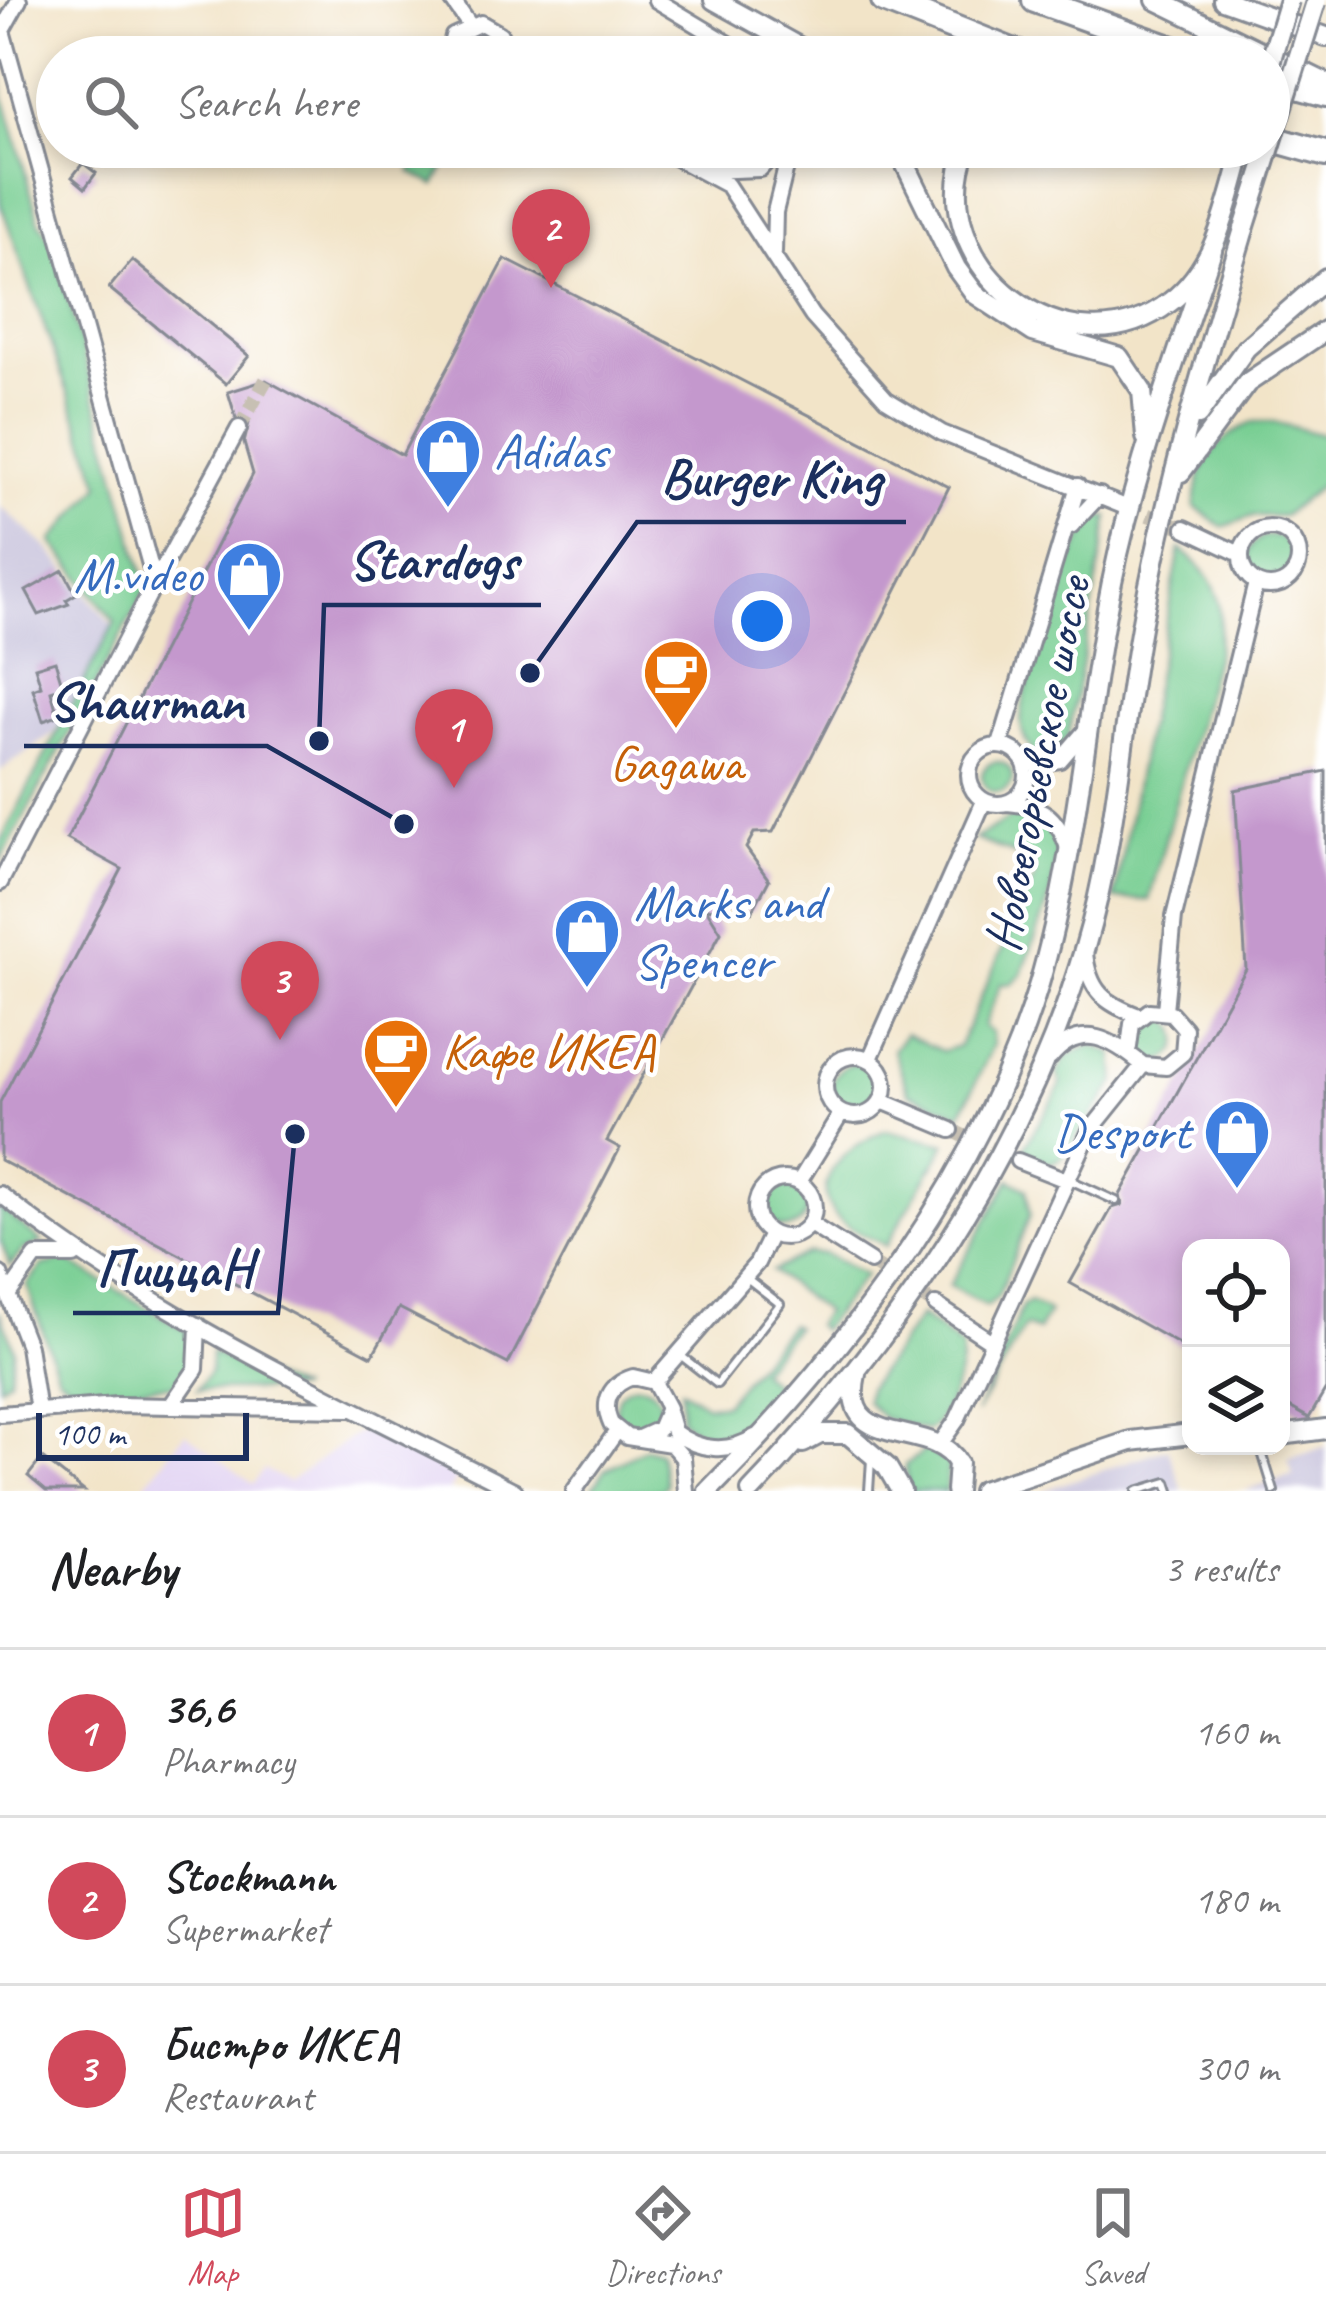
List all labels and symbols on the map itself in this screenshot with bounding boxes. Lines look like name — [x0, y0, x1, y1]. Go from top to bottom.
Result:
pin: 2 — [512, 189, 590, 288]
shop icon: Adidas — [413, 416, 483, 510]
place label: Adidas — [494, 419, 612, 483]
callout: Burger King — [637, 432, 906, 522]
text: Burger King — [661, 444, 886, 512]
callout: Stardogs — [324, 515, 541, 605]
text: Stardogs — [348, 527, 523, 595]
shop icon: M.video — [214, 539, 284, 633]
place label: M.video — [74, 542, 205, 606]
street label: Новоегорьевское шоссе — [969, 568, 1105, 957]
your location — [732, 591, 792, 651]
cafe icon: Gagawa — [641, 637, 711, 731]
callout: Shaurman — [24, 656, 267, 746]
text: Shaurman — [49, 668, 246, 736]
pin: 1 — [415, 689, 493, 788]
place label: Gagawa — [610, 731, 747, 795]
place label: Marks and Spencer — [634, 870, 831, 993]
shop icon: Marks and Spencer — [552, 896, 622, 990]
pin: 3 — [241, 941, 319, 1040]
cafe icon: Кафе ИКЕА — [361, 1016, 431, 1110]
place label: Кафе ИКЕА — [442, 1019, 657, 1083]
shop icon: Desport — [1202, 1097, 1272, 1191]
place label: Desport — [1054, 1100, 1195, 1164]
callout: ПиццаН — [73, 1223, 278, 1313]
text: ПиццаН — [96, 1234, 261, 1302]
scale bar — [36, 1407, 249, 1460]

